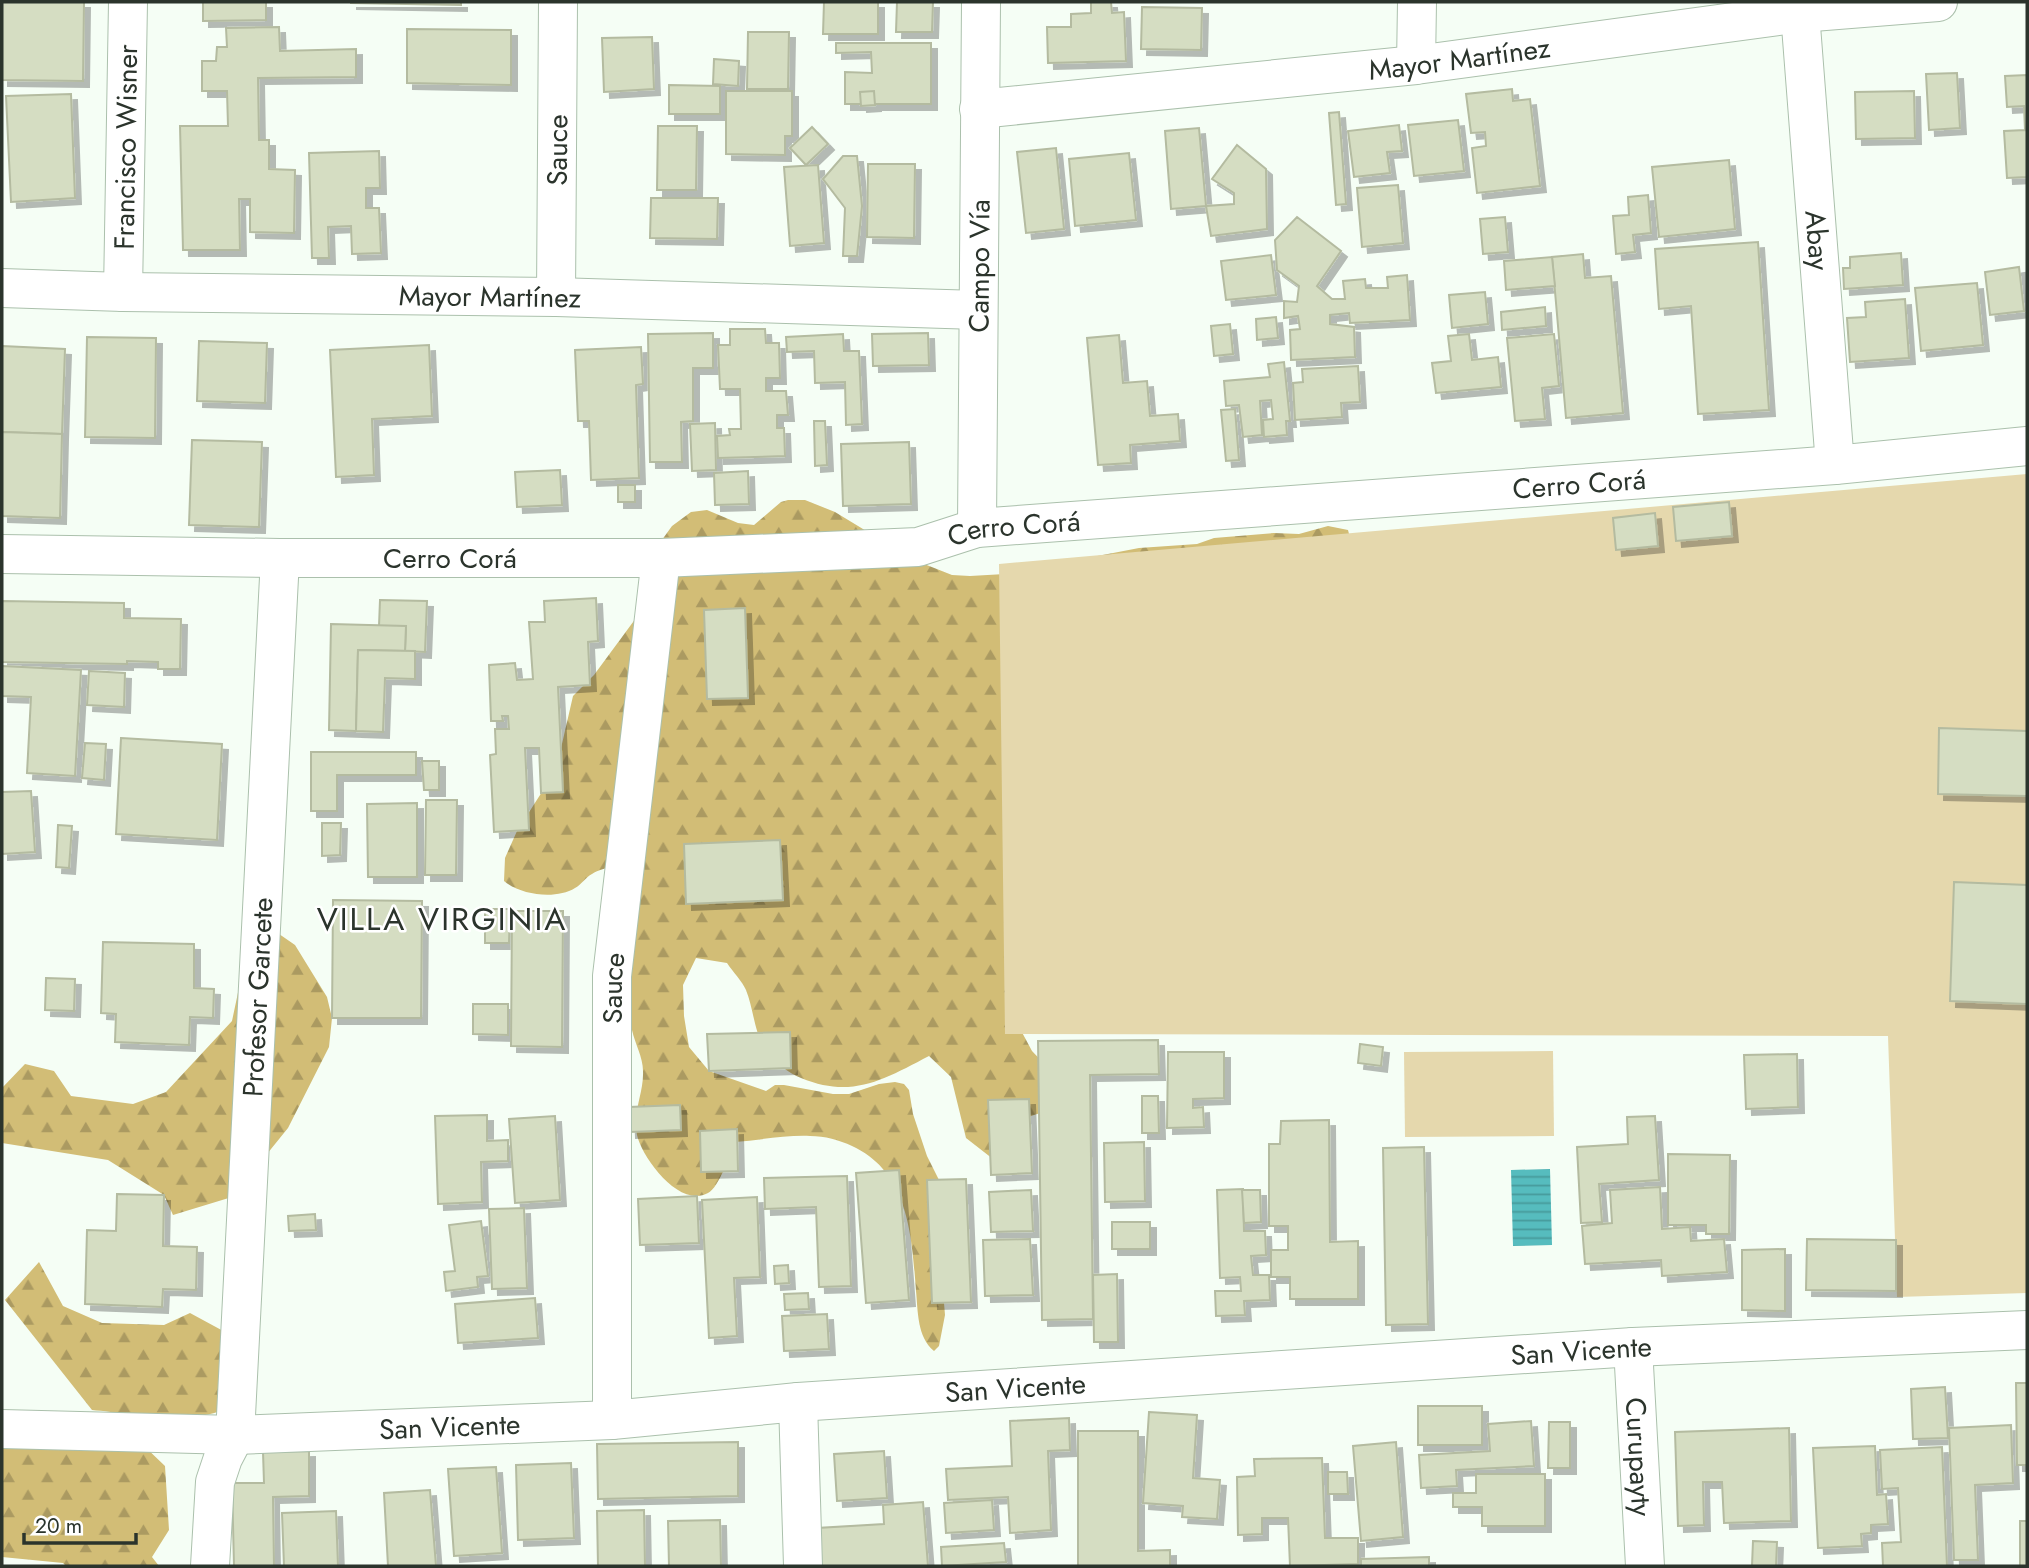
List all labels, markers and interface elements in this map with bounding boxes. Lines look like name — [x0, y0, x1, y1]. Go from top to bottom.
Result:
street label: Mayor Martínez — [1367, 27, 1553, 90]
street label: Francisco Wisner — [103, 44, 148, 250]
street label: Sauce — [536, 114, 578, 186]
street label: Campo Vía — [958, 199, 1000, 333]
street label: Abay — [1795, 209, 1840, 273]
street label: Mayor Martínez — [398, 275, 582, 318]
street label: Cerro Corá — [1511, 458, 1647, 509]
street label: Cerro Corá — [942, 500, 1082, 557]
street label: Cerro Corá — [383, 538, 517, 579]
street label: Profesor Garcete — [232, 896, 283, 1098]
district label: VILLA VIRGINIA — [317, 896, 567, 942]
street label: Sauce — [591, 950, 635, 1024]
street label: San Vicente — [1509, 1326, 1653, 1376]
street label: San Vicente — [943, 1363, 1087, 1413]
street label: Curupayty — [1615, 1396, 1663, 1518]
street label: San Vicente — [378, 1403, 521, 1450]
scale bar — [24, 1502, 136, 1546]
text: 20 m — [35, 1511, 82, 1541]

